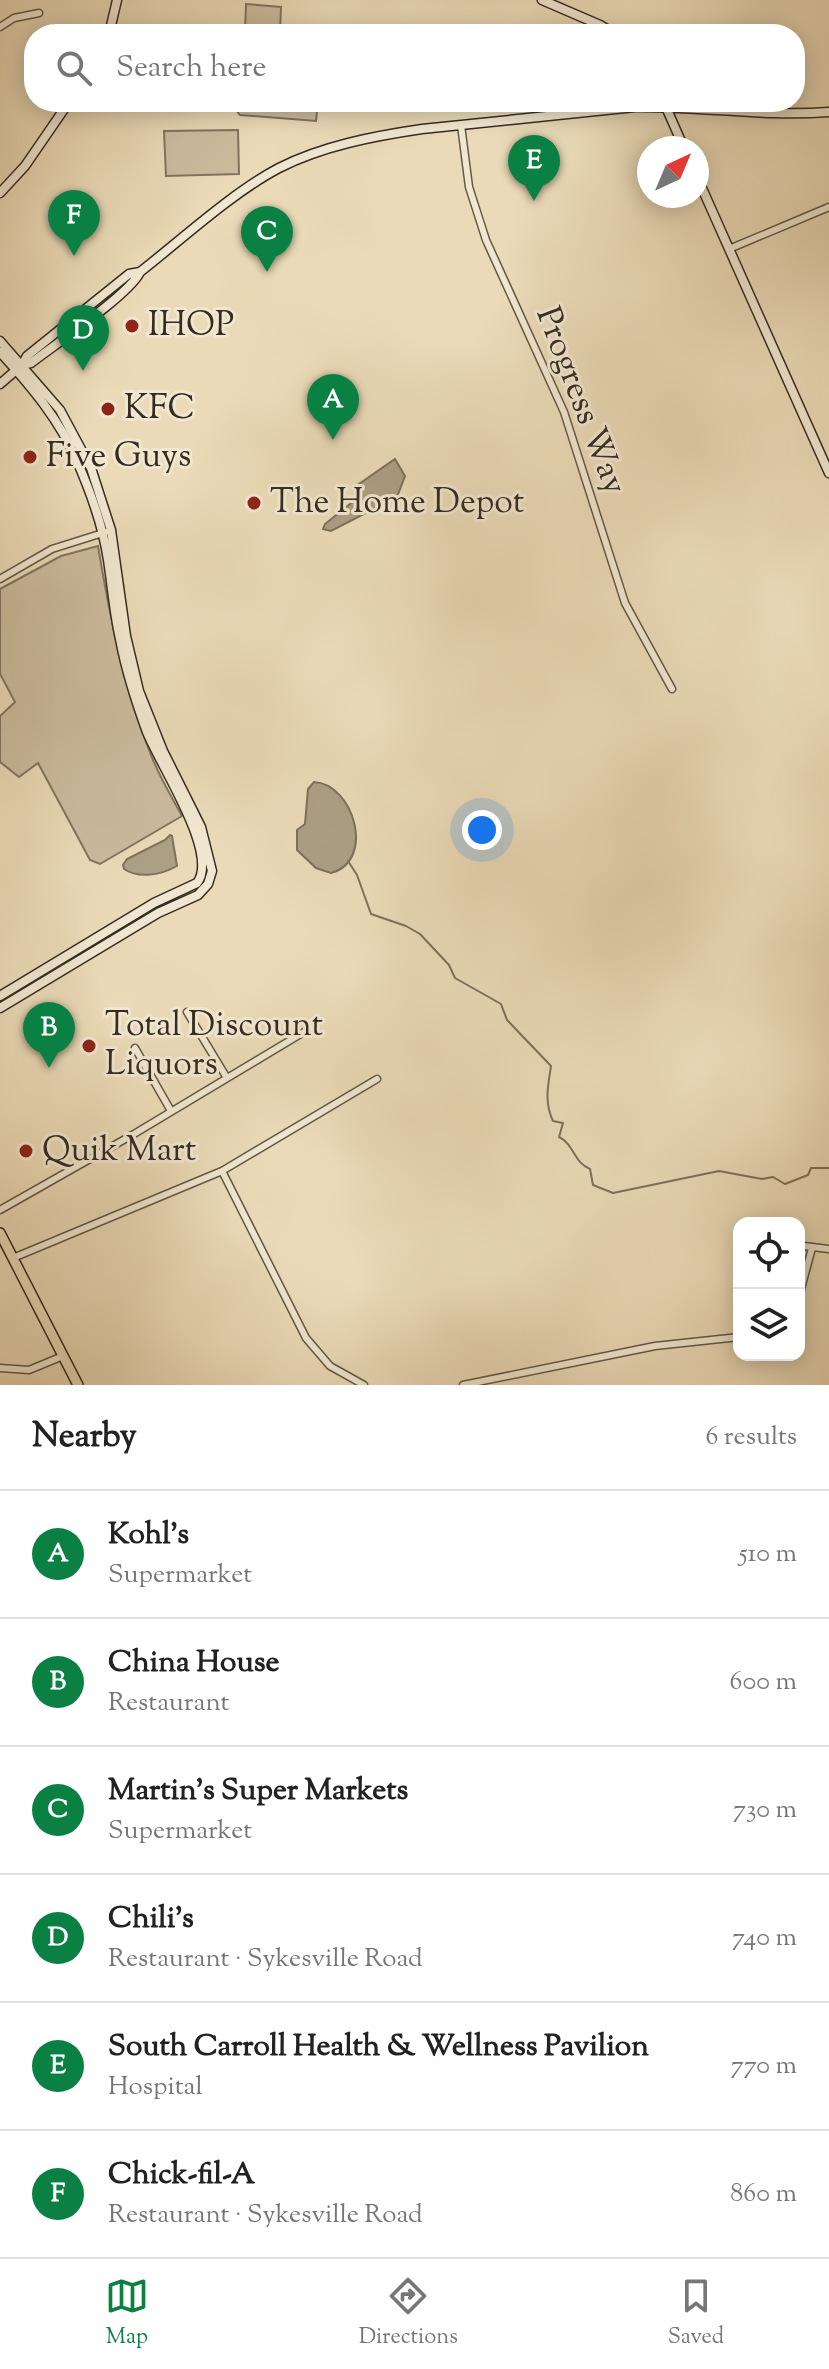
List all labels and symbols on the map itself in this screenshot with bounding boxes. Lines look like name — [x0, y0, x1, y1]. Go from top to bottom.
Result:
pin: E — [508, 135, 560, 201]
north arrow — [637, 136, 709, 208]
pin: F — [48, 190, 100, 256]
pin: C — [241, 206, 293, 272]
street label: Progress Way — [522, 300, 638, 502]
place label: IHOP — [148, 302, 234, 351]
pin: D — [57, 305, 109, 371]
marker: IHOP — [123, 317, 141, 335]
pin: A — [307, 374, 359, 440]
place label: KFC — [124, 385, 195, 434]
marker: KFC — [99, 400, 117, 418]
place label: Five Guys — [46, 433, 191, 482]
marker: Five Guys — [21, 448, 39, 466]
place label: The Home Depot — [270, 479, 525, 528]
marker: The Home Depot — [245, 494, 263, 512]
your location — [462, 810, 502, 850]
pin: B — [23, 1002, 75, 1068]
place label: Total Discount Liquors — [105, 1002, 324, 1090]
marker: Total Discount Liquors — [80, 1037, 98, 1055]
place label: Quik Mart — [42, 1127, 197, 1176]
marker: Quik Mart — [17, 1142, 35, 1160]

